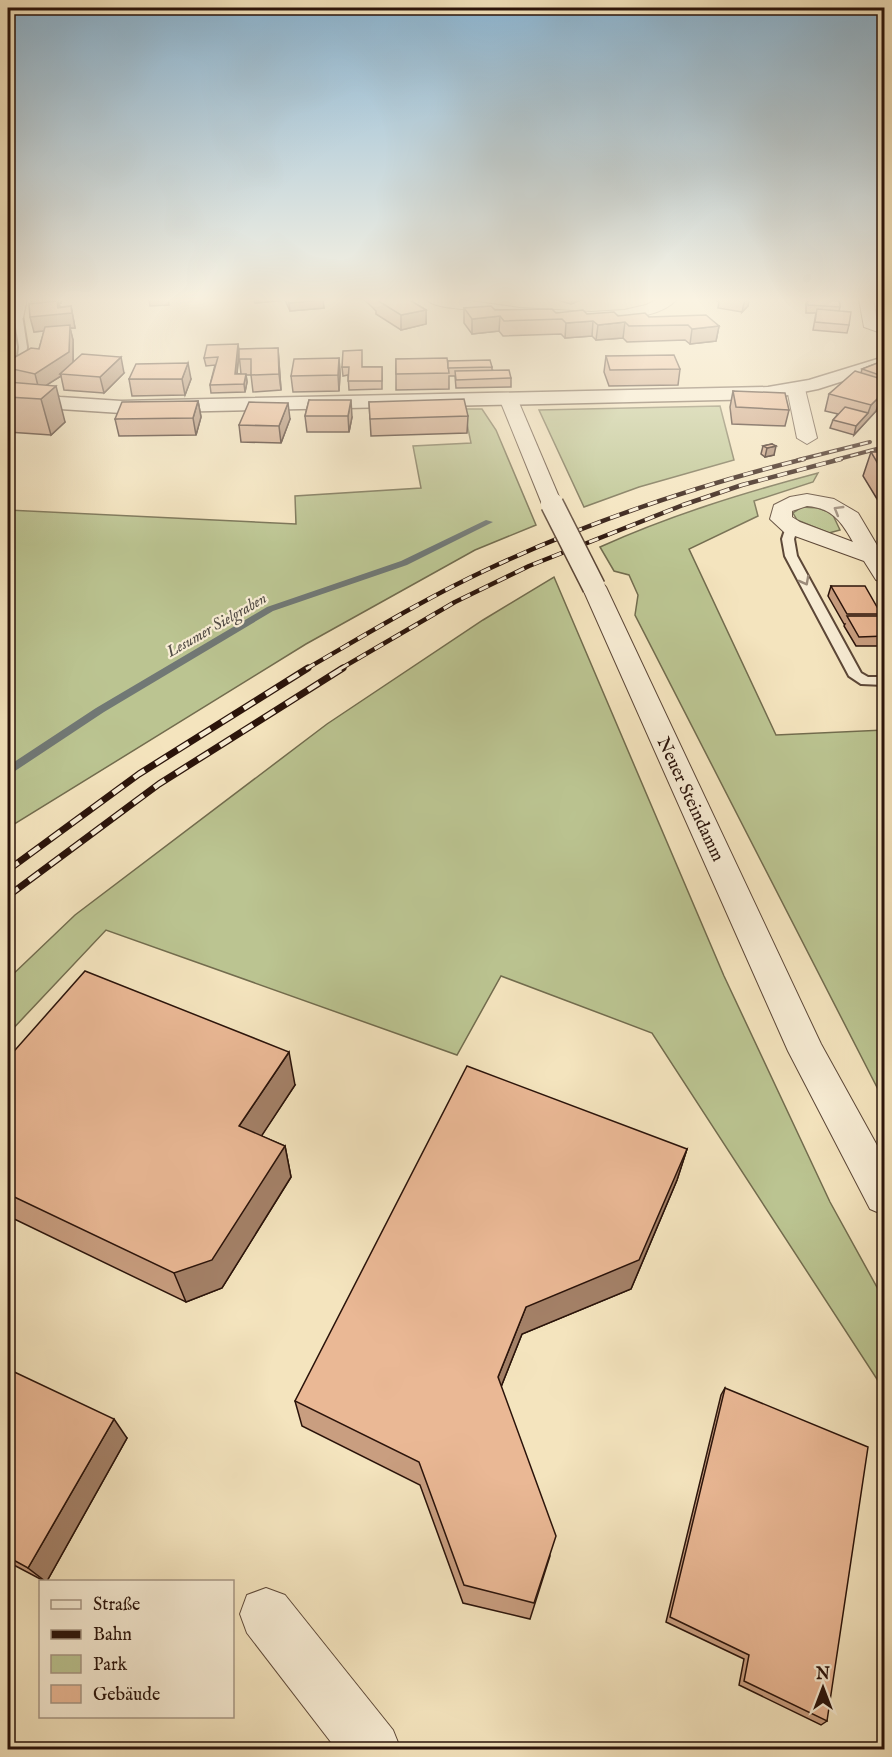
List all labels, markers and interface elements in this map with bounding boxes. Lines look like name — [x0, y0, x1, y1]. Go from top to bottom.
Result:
one-way arrow — [834, 505, 844, 517]
one-way arrow — [798, 575, 809, 586]
water label: Lesumer Sielgraben — [163, 589, 271, 663]
street label: Neuer Steindamm — [651, 734, 729, 866]
legend — [39, 1580, 234, 1718]
text: Straße — [93, 1594, 140, 1617]
text: Bahn — [93, 1624, 132, 1647]
text: Park — [93, 1654, 128, 1677]
north arrow — [793, 1658, 853, 1718]
text: N — [815, 1665, 830, 1685]
text: Gebäude — [93, 1684, 160, 1707]

